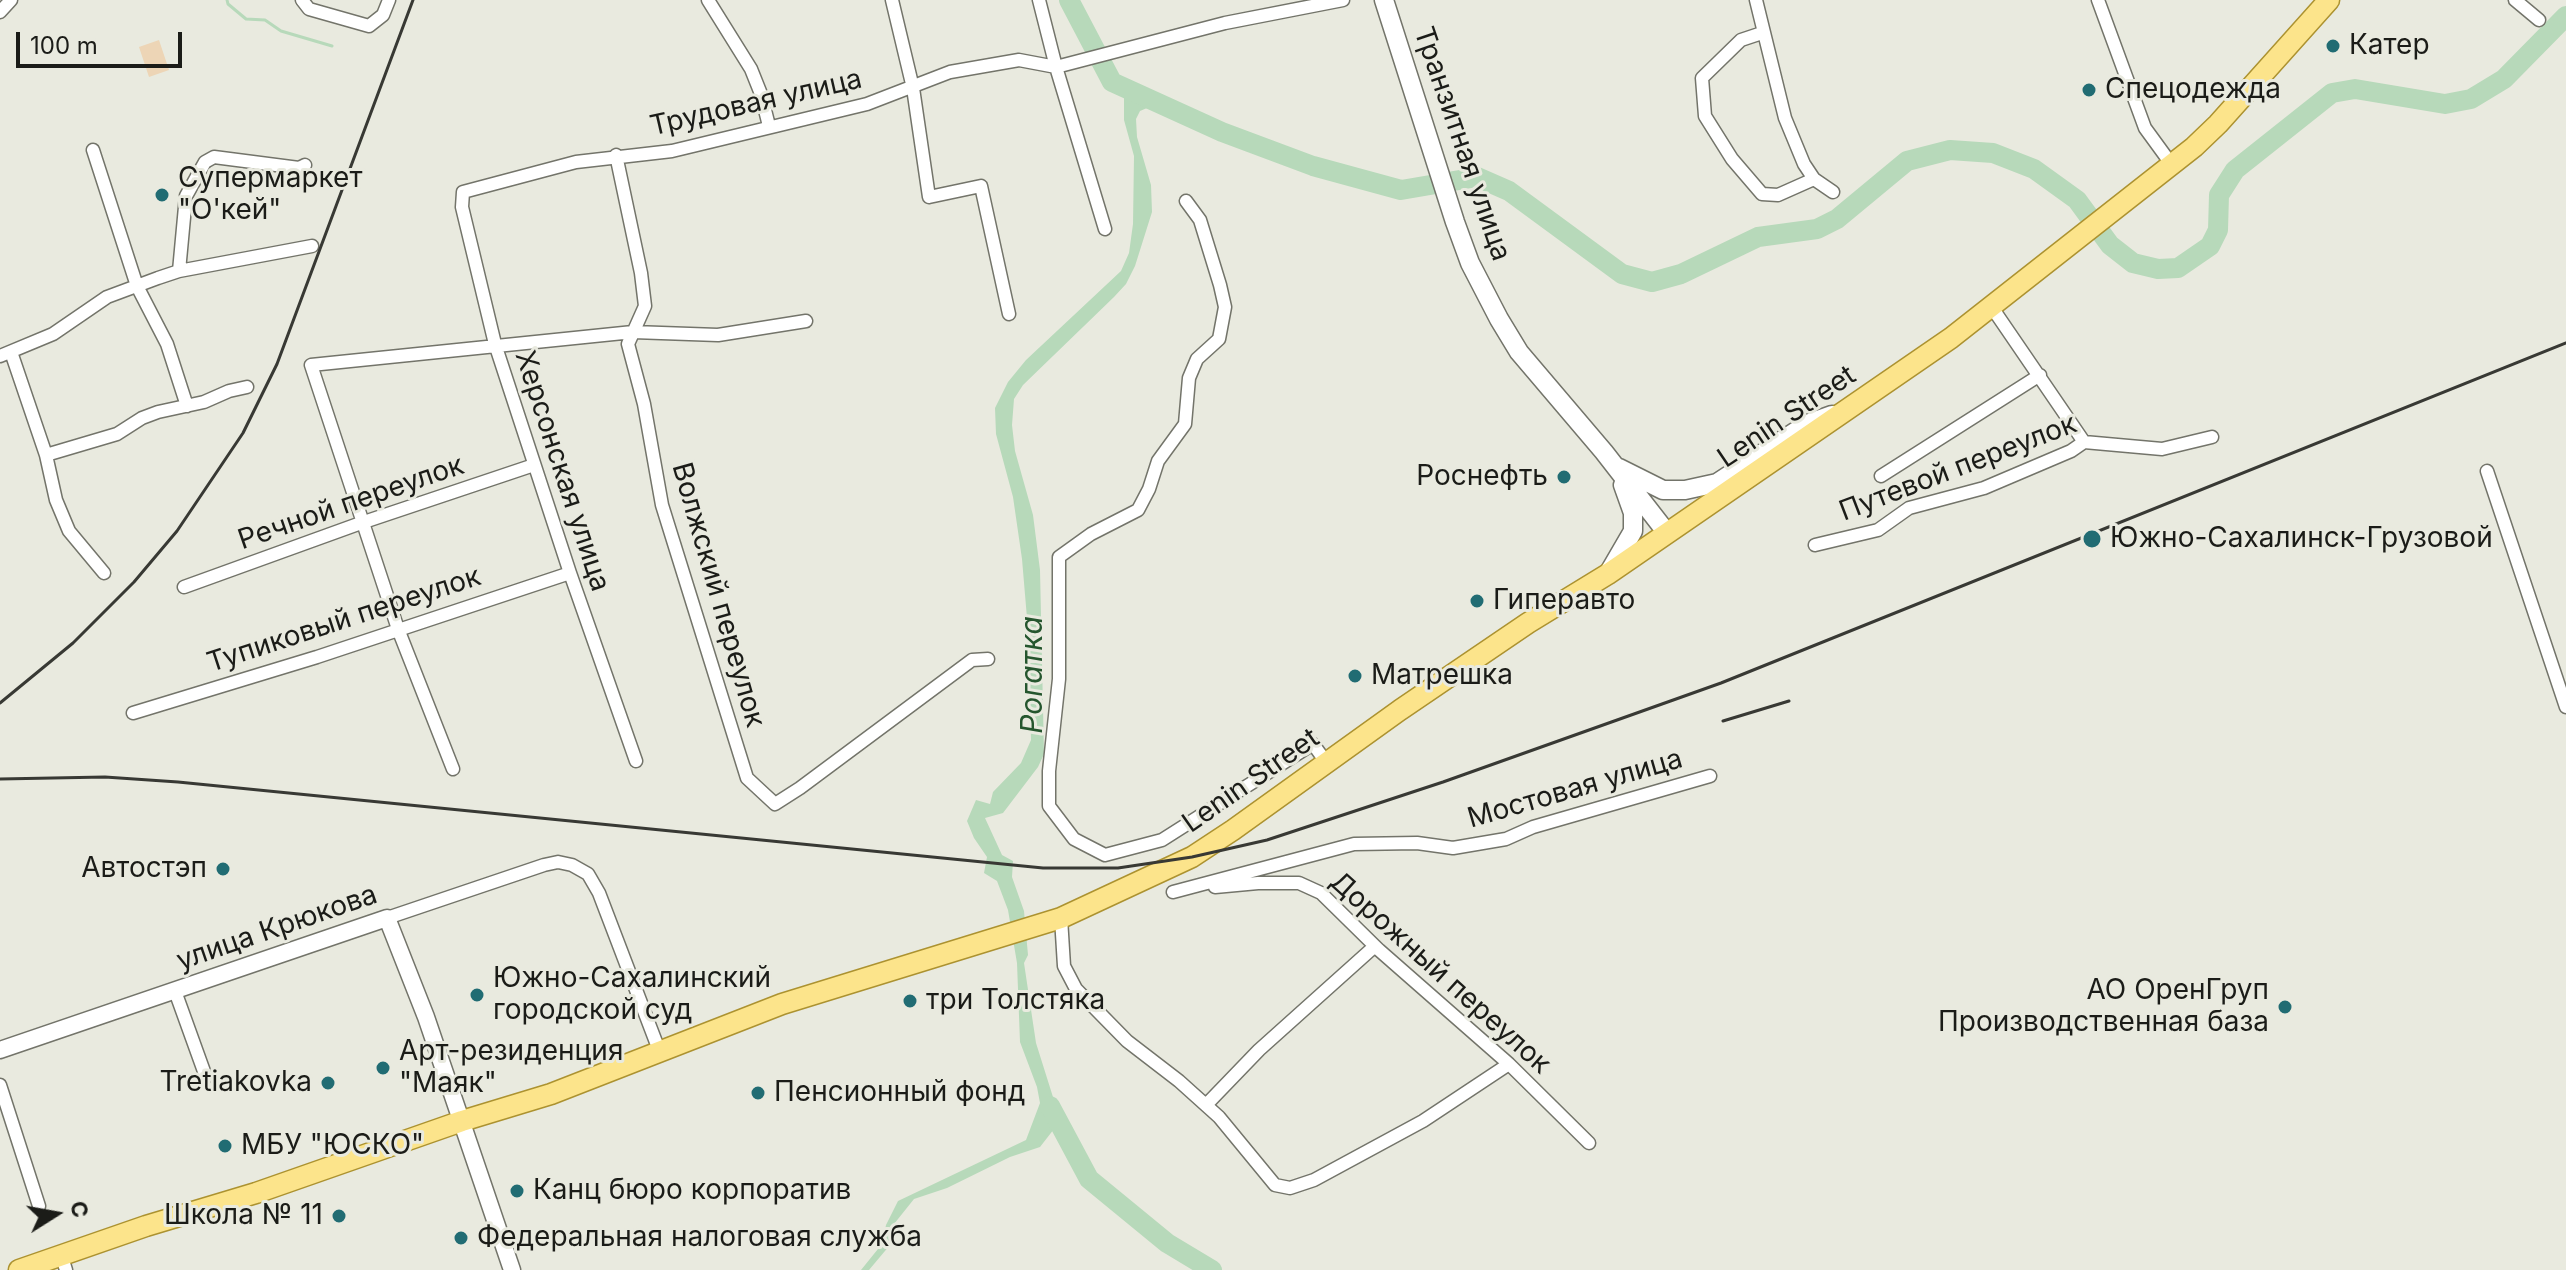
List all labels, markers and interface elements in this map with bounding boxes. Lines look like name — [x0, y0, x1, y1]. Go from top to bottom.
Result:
scale bar — [20, 16, 186, 66]
street label: Транзитная улица — [1406, 23, 1518, 265]
place label: Катер — [2349, 29, 2430, 63]
text: 100 m — [30, 31, 98, 60]
marker: Катер — [2324, 37, 2342, 55]
street label: Трудовая улица — [647, 62, 865, 144]
place label: Спецодежда — [2105, 73, 2281, 107]
marker: Спецодежда — [2080, 81, 2098, 99]
place label: Супермаркет "О'кей" — [178, 162, 362, 228]
marker: Супермаркет "О'кей" — [153, 186, 171, 204]
street label: Херсонская улица — [507, 346, 617, 596]
street label: Lenin Street — [1712, 359, 1862, 475]
street label: Путевой переулок — [1835, 407, 2081, 529]
street label: Речной переулок — [234, 449, 468, 557]
street label: Волжский переулок — [664, 459, 772, 731]
place label: Роснефть — [1416, 460, 1548, 494]
marker: Роснефть — [1555, 468, 1573, 486]
place label: Южно-Сахалинск-Грузовой — [2110, 522, 2493, 556]
marker: Южно-Сахалинск-Грузовой — [2081, 528, 2103, 550]
street label: Тупиковый переулок — [203, 560, 485, 680]
place label: Гиперавто — [1493, 584, 1635, 618]
marker: Гиперавто — [1468, 592, 1486, 610]
water label: Рогатка — [1015, 616, 1051, 734]
place label: Матрешка — [1371, 659, 1513, 693]
marker: Матрешка — [1346, 667, 1364, 685]
street label: Lenin Street — [1176, 722, 1326, 840]
street label: Мостовая улица — [1464, 742, 1686, 836]
place label: Автостэп — [81, 852, 207, 886]
marker: Автостэп — [214, 860, 232, 878]
street label: Дорожный переулок — [1323, 865, 1557, 1081]
street label: улица Крюкова — [172, 878, 382, 978]
place label: Южно-Сахалинский городской суд — [493, 962, 771, 1028]
place label: АО ОренГруп Производственная база — [1938, 974, 2269, 1040]
place label: три Толстяка — [926, 984, 1105, 1018]
marker: Южно-Сахалинский городской суд — [468, 986, 486, 1004]
marker: три Толстяка — [901, 992, 919, 1010]
marker: АО ОренГруп Производственная база — [2276, 998, 2294, 1016]
place label: Арт-резиденция "Маяк" — [399, 1035, 623, 1101]
marker: Арт-резиденция "Маяк" — [374, 1059, 392, 1077]
place label: Tretiakovka — [160, 1066, 312, 1100]
marker: Tretiakovka — [319, 1074, 337, 1092]
place label: Пенсионный фонд — [774, 1076, 1025, 1110]
marker: Пенсионный фонд — [749, 1084, 767, 1102]
place label: МБУ "ЮСКО" — [241, 1129, 424, 1163]
marker: МБУ "ЮСКО" — [216, 1137, 234, 1155]
north arrow — [16, 1174, 96, 1254]
place label: Канц бюро корпоратив — [533, 1174, 851, 1208]
marker: Канц бюро корпоратив — [508, 1182, 526, 1200]
text: С — [65, 1199, 94, 1220]
place label: Школа № 11 — [164, 1199, 323, 1233]
marker: Школа № 11 — [330, 1207, 348, 1225]
place label: Федеральная налоговая служба — [477, 1221, 922, 1255]
marker: Федеральная налоговая служба — [452, 1229, 470, 1247]

